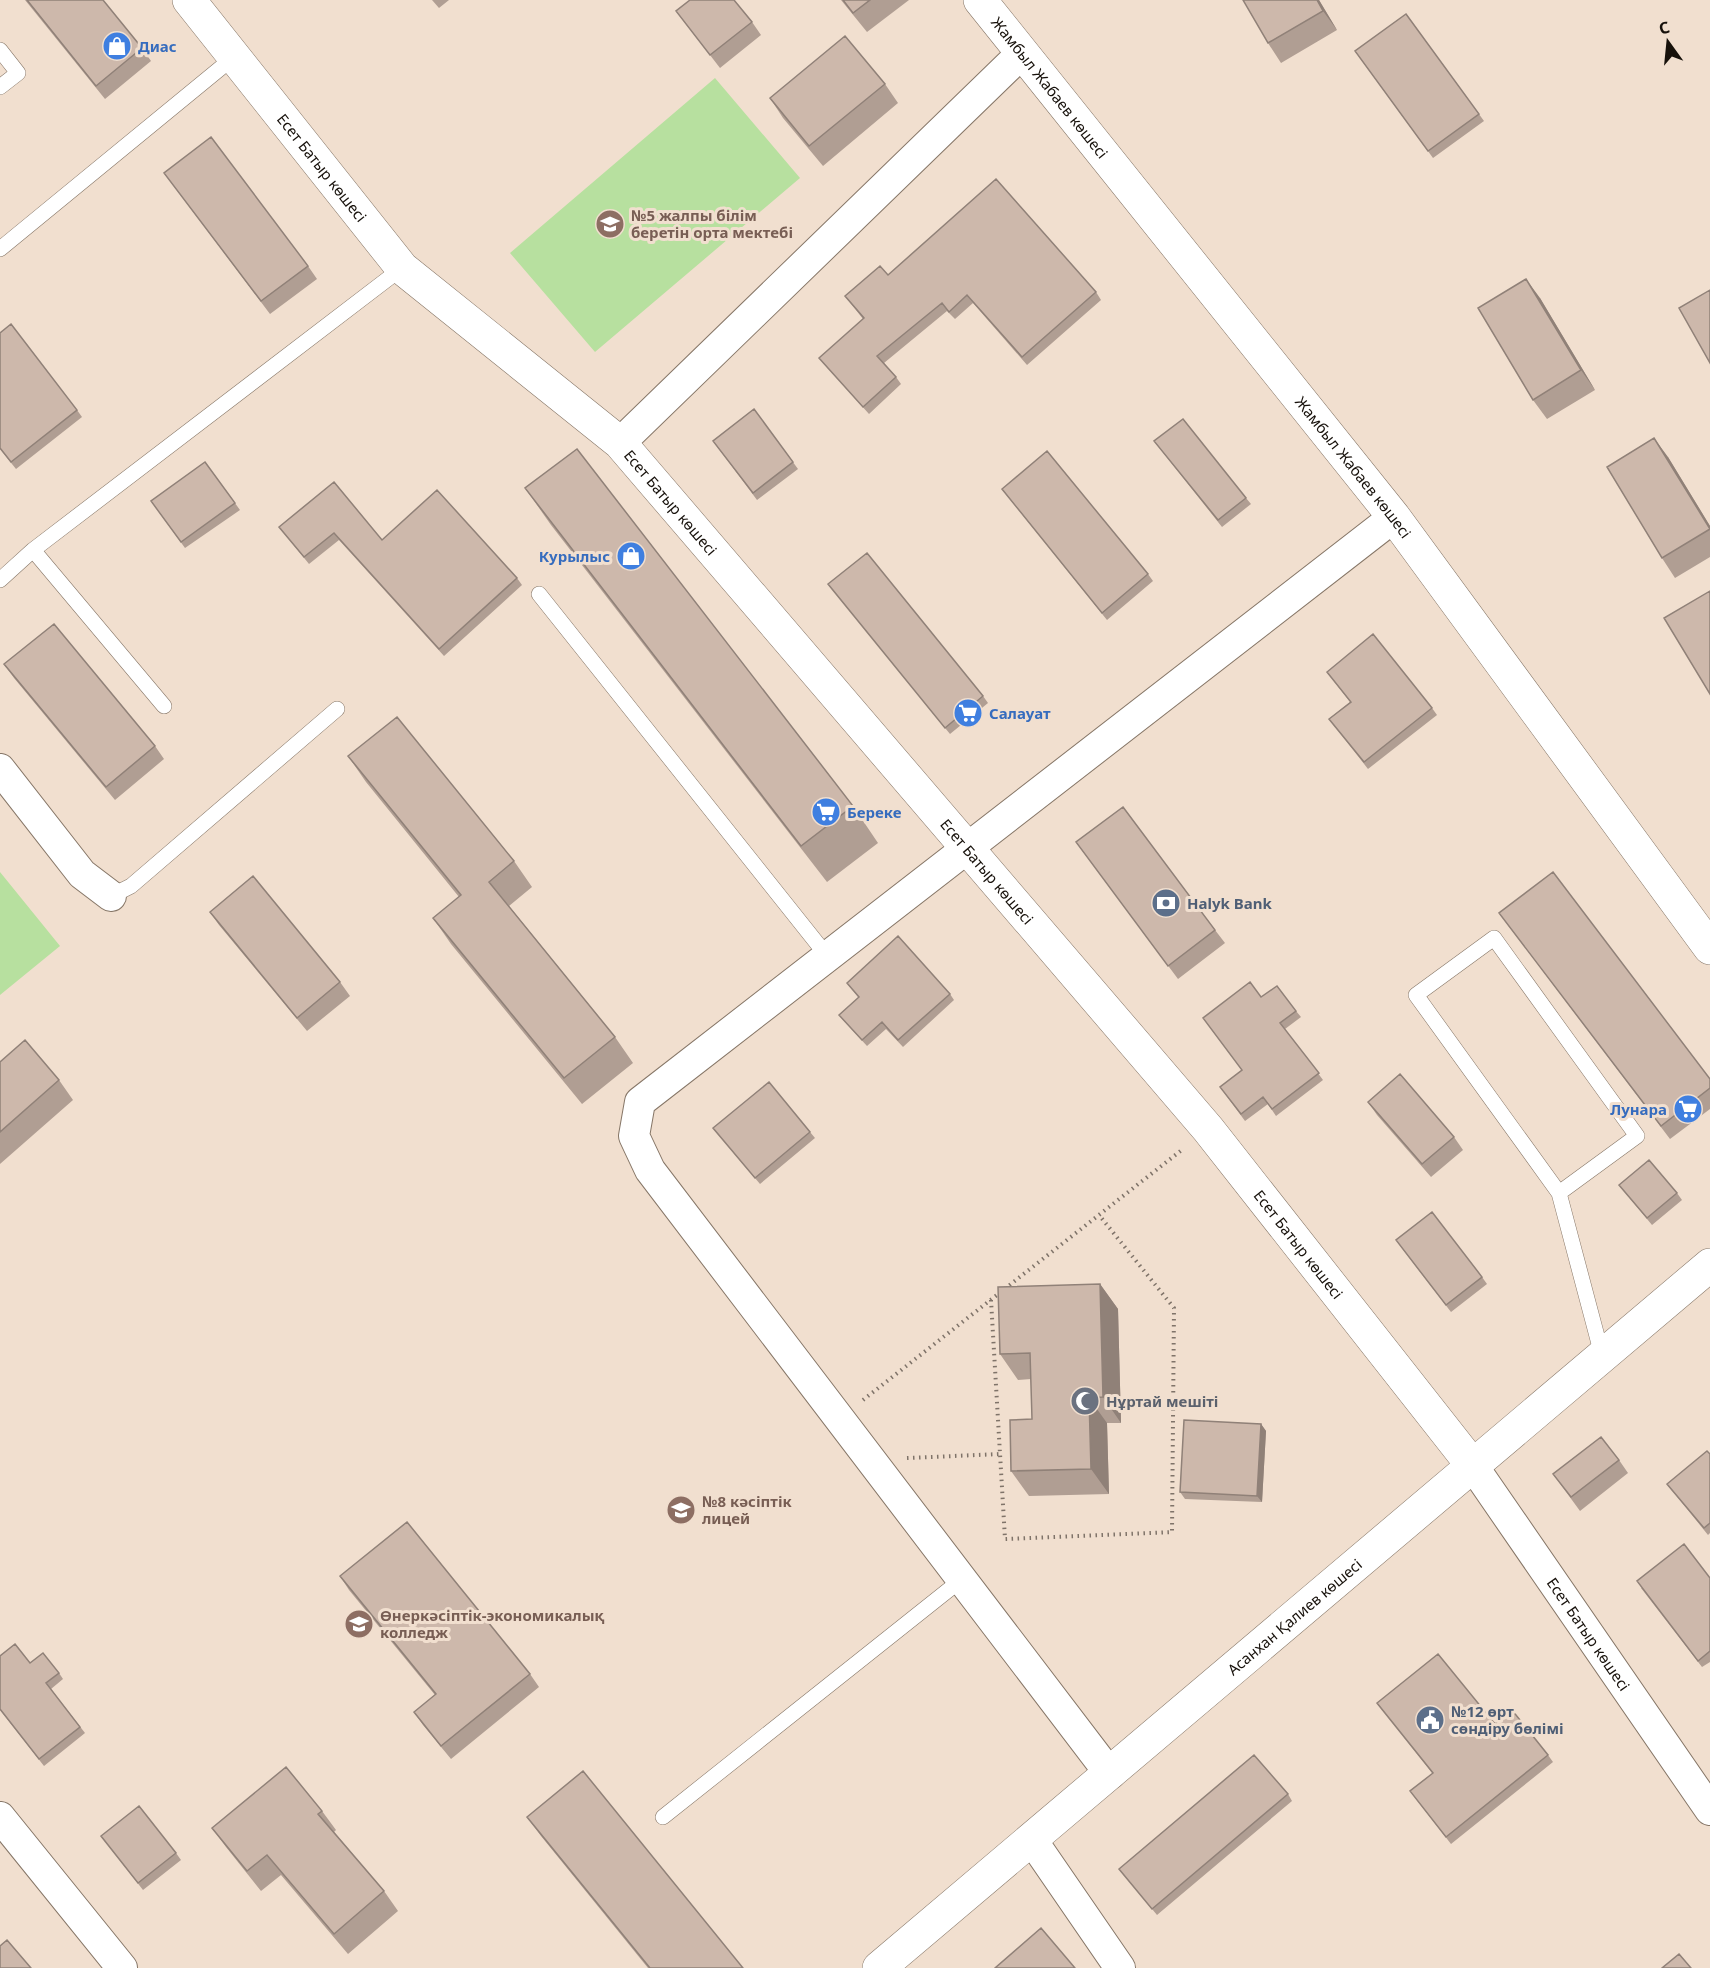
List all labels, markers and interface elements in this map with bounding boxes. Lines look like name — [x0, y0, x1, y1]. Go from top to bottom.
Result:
north arrow — [1638, 12, 1698, 72]
street label: Жамбыл Жабаев көшесі — [987, 13, 1113, 162]
text: С — [1656, 16, 1672, 39]
shop icon: Диас — [101, 30, 133, 62]
place label: Диас — [138, 36, 177, 56]
street label: Есет Батыр көшесі — [273, 109, 371, 226]
place label: №5 жалпы білім беретін орта мектебі — [631, 205, 793, 242]
school or university icon: №5 жалпы білім беретін орта мектебі — [594, 208, 626, 240]
street label: Жамбыл Жабаев көшесі — [1291, 392, 1416, 542]
street label: Есет Батыр көшесі — [620, 445, 722, 559]
shop icon: Курылыс — [615, 540, 647, 572]
place label: Курылыс — [539, 546, 610, 566]
supermarket icon: Салауат — [952, 697, 984, 729]
place label: Салауат — [989, 703, 1051, 723]
supermarket icon: Береке — [810, 796, 842, 828]
place label: Береке — [847, 802, 902, 822]
street label: Есет Батыр көшесі — [936, 814, 1038, 928]
bank icon: Halyk Bank — [1150, 887, 1182, 919]
place label: Halyk Bank — [1187, 893, 1272, 913]
supermarket icon: Лунара — [1672, 1093, 1704, 1125]
place label: Лунара — [1610, 1099, 1667, 1119]
street label: Есет Батыр көшесі — [1250, 1186, 1348, 1303]
mosque icon: Нұртай мешіті — [1069, 1385, 1101, 1417]
place label: Нұртай мешіті — [1106, 1391, 1219, 1411]
place label: №8 кәсіптік лицей — [702, 1491, 793, 1528]
school or university icon: №8 кәсіптік лицей — [665, 1494, 697, 1526]
street label: Асанхан Қалиев көшесі — [1223, 1554, 1366, 1679]
street label: Есет Батыр көшесі — [1543, 1573, 1635, 1694]
place label: Өнеркәсіптік-экономикалық колледж — [380, 1605, 604, 1642]
school or university icon: Өнеркәсіптік-экономикалық колледж — [343, 1608, 375, 1640]
place label: №12 өрт сөндіру бөлімі — [1451, 1701, 1564, 1738]
public building icon: №12 өрт сөндіру бөлімі — [1414, 1704, 1446, 1736]

